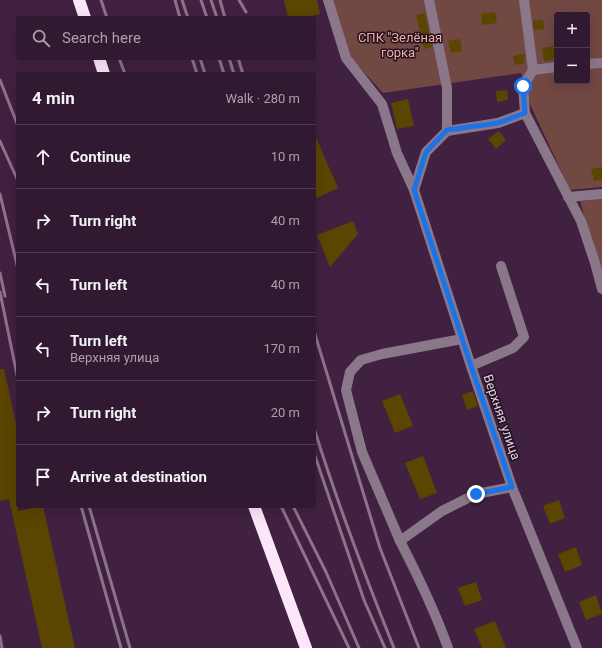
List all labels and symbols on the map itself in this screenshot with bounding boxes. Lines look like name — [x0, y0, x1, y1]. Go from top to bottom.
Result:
park label: СПК "Зелёная горка" — [358, 30, 442, 60]
route start — [514, 77, 532, 95]
street label: Верхняя улица — [480, 372, 524, 462]
route end — [467, 485, 485, 503]

